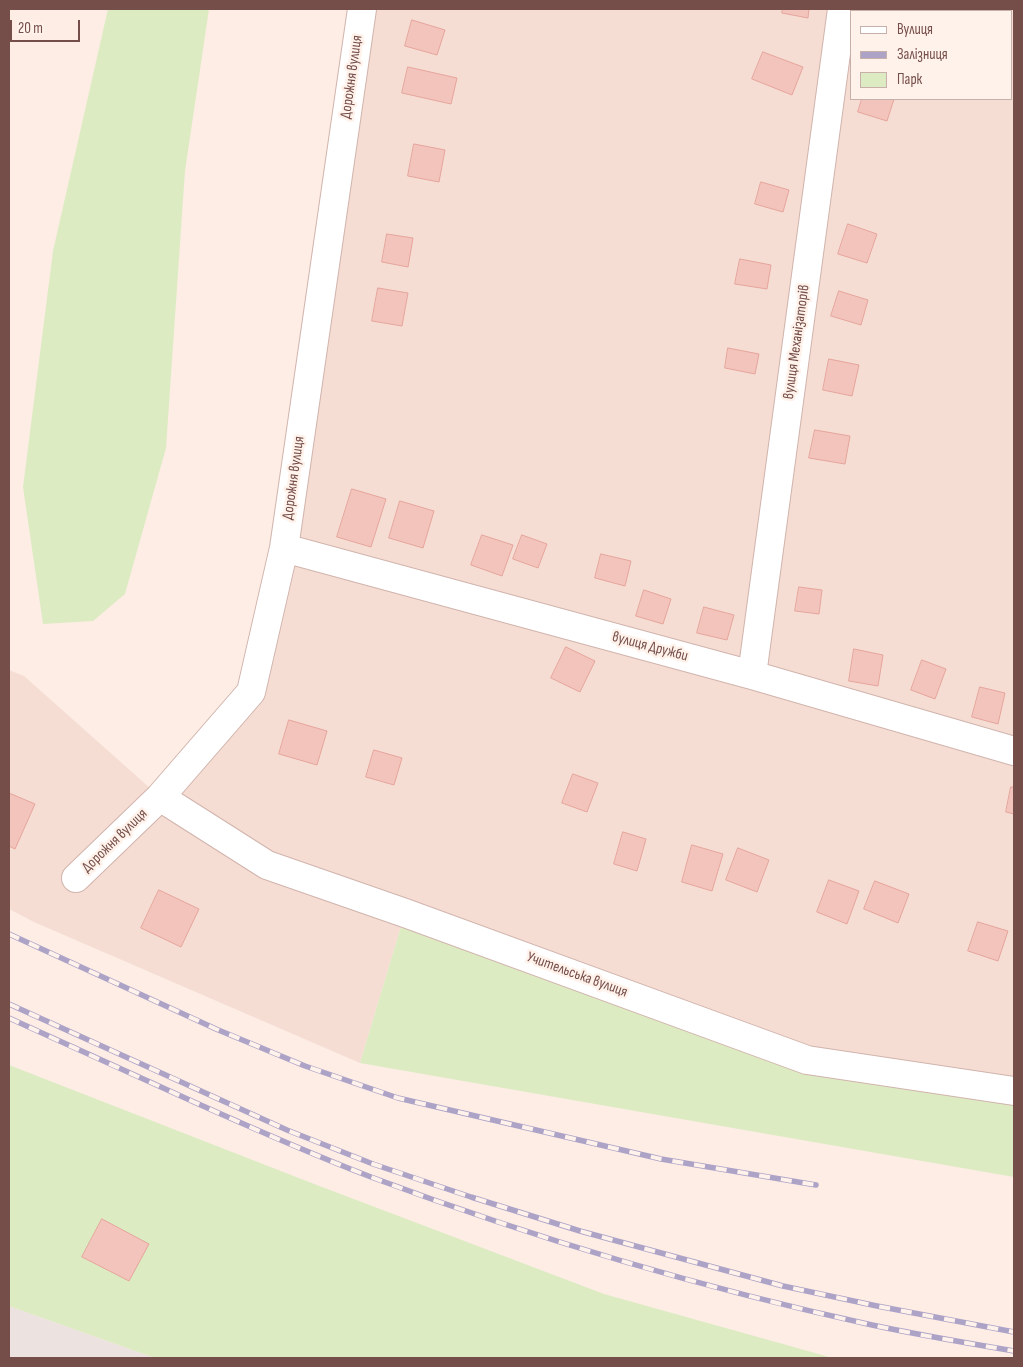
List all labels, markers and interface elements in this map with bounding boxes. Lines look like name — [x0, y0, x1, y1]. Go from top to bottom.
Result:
scale bar — [12, 10, 82, 42]
legend — [850, 10, 1013, 100]
text: 20 m — [18, 19, 43, 38]
text: Вулиця — [897, 20, 933, 39]
street label: Дорожня вулиця — [337, 34, 367, 120]
text: Залізниця — [897, 45, 948, 64]
text: Парк — [897, 70, 922, 89]
street label: вулиця Механізаторів — [780, 284, 814, 400]
street label: Дорожня вулиця — [279, 435, 309, 521]
street label: вулиця Дружби — [610, 628, 690, 666]
street label: Дорожня вулиця — [79, 805, 151, 877]
street label: Учительська вулиця — [524, 948, 630, 1002]

